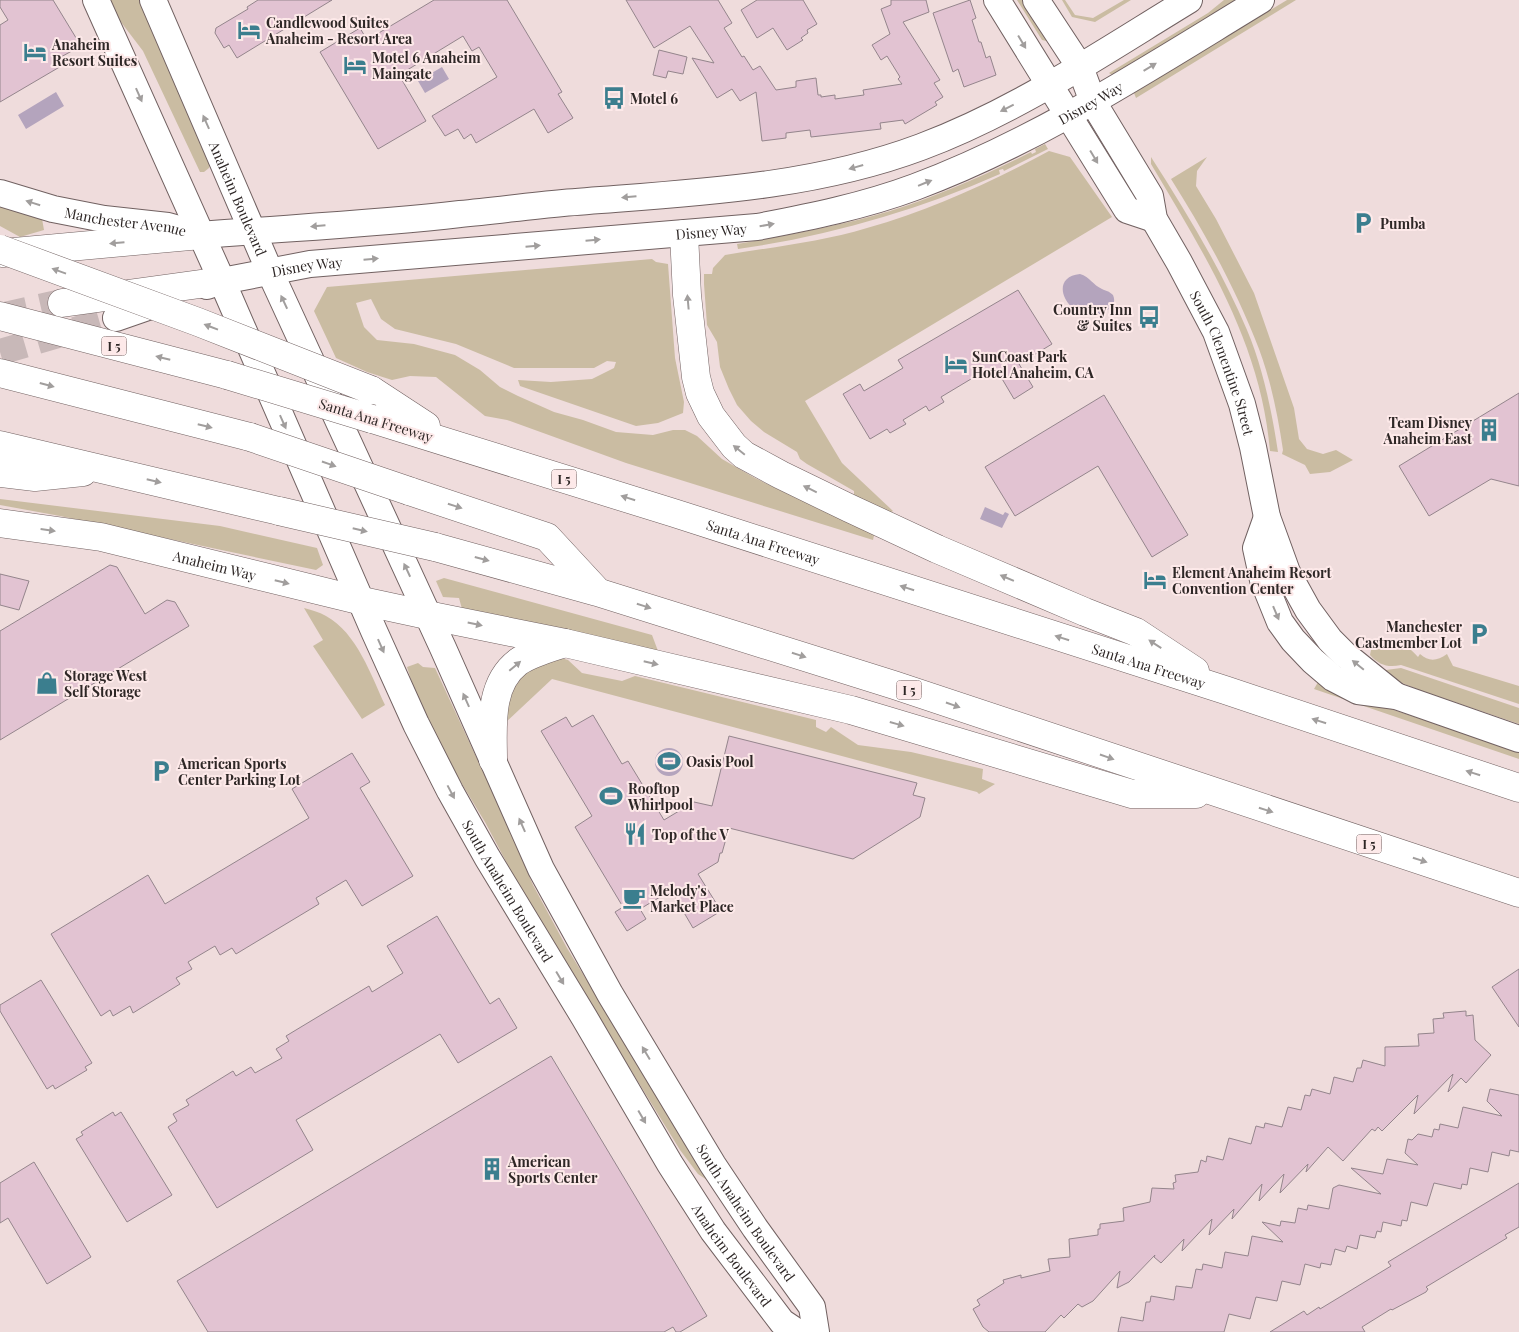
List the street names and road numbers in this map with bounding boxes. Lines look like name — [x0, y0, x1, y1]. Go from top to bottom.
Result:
street label: Disney Way — [1055, 77, 1126, 128]
street label: Anaheim Boulevard — [205, 137, 271, 259]
street label: Manchester Avenue — [63, 202, 189, 240]
street label: Disney Way — [675, 218, 748, 243]
street label: Disney Way — [270, 252, 343, 281]
street label: South Clementine Street — [1186, 287, 1259, 438]
road number: I 5 — [102, 336, 126, 356]
street label: Santa Ana Freeway — [317, 394, 435, 446]
road number: I 5 — [552, 469, 576, 488]
street label: Santa Ana Freeway — [704, 515, 822, 569]
street label: Anaheim Way — [170, 545, 258, 584]
street label: Santa Ana Freeway — [1090, 638, 1208, 693]
road number: I 5 — [896, 680, 922, 700]
street label: South Anaheim Boulevard — [458, 816, 558, 965]
road number: I 5 — [1356, 834, 1382, 854]
street label: South Anaheim Boulevard — [695, 1141, 799, 1285]
street label: Anaheim Boulevard — [690, 1200, 776, 1310]

